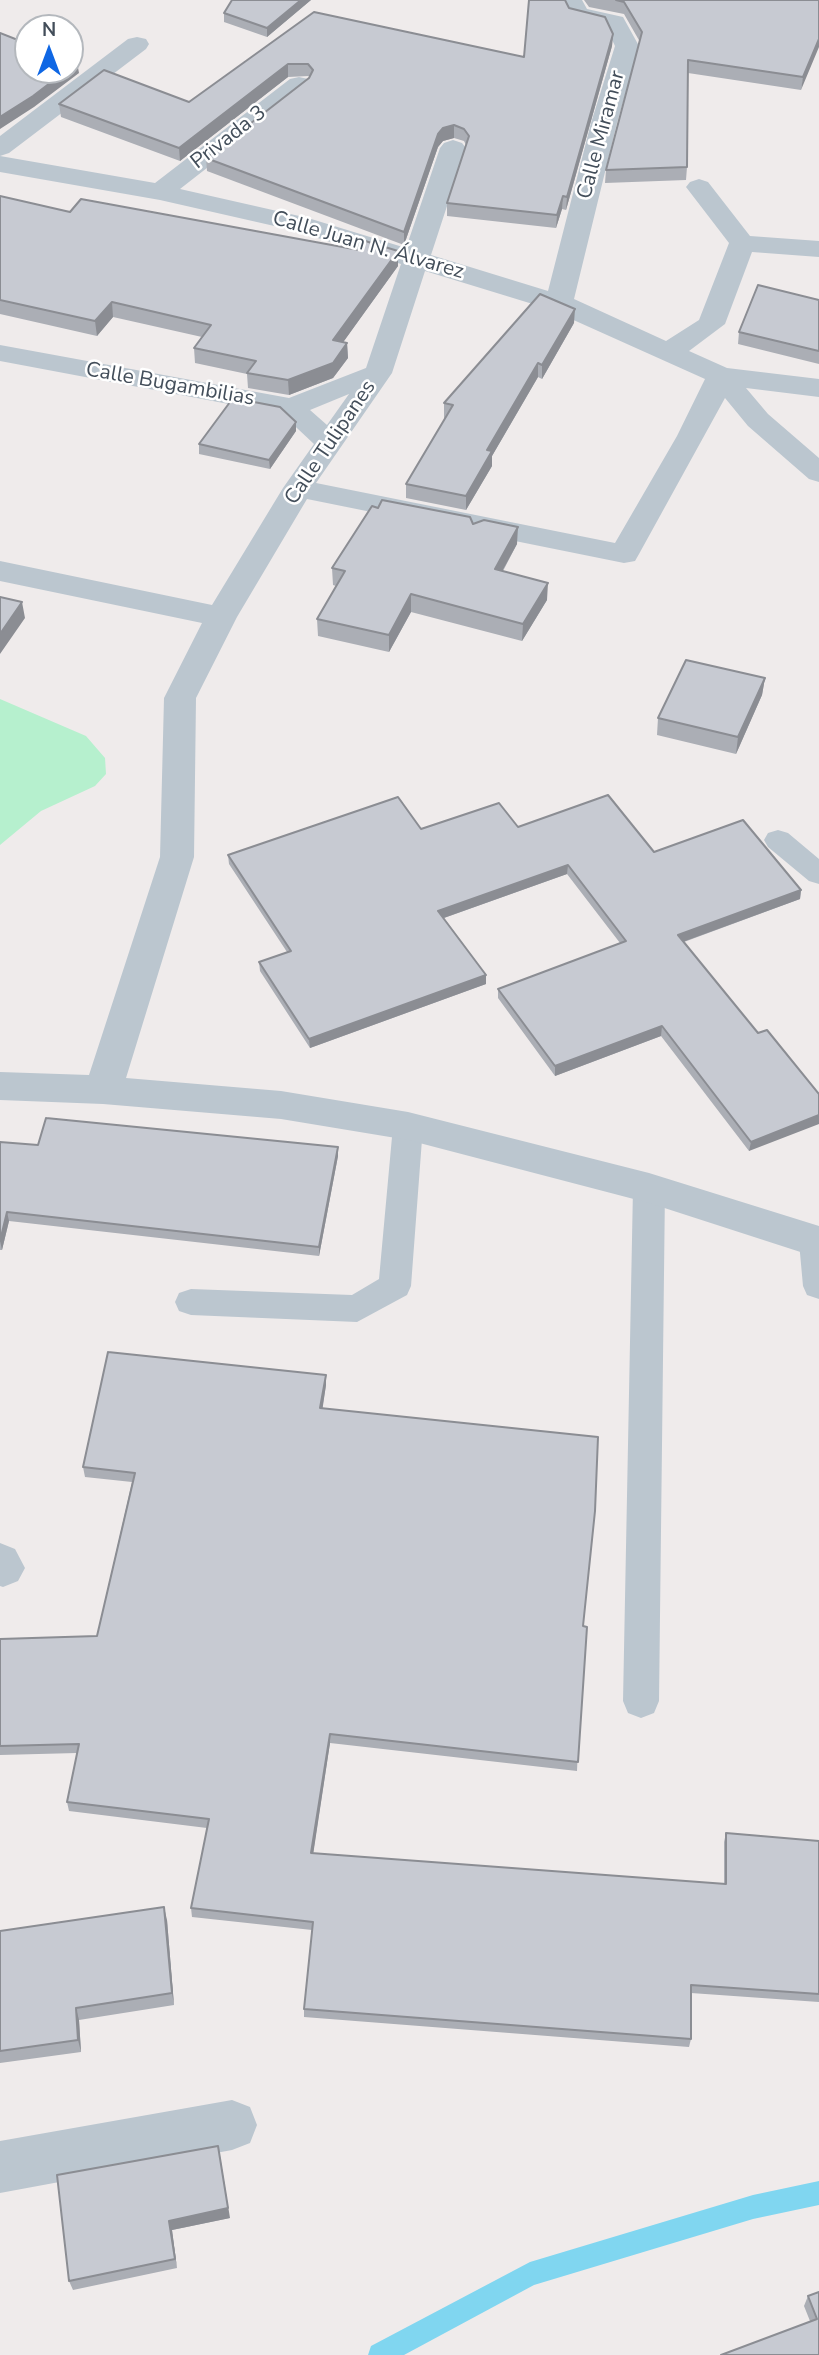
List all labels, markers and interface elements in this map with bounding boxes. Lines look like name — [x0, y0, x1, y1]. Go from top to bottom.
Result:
north arrow — [14, 14, 84, 84]
text: N — [42, 17, 56, 43]
street label: Calle Miramar — [573, 68, 631, 202]
street label: Privada 3 — [186, 101, 272, 175]
street label: Calle Juan N. Álvarez — [269, 207, 467, 285]
street label: Calle Bugambilias — [84, 358, 256, 412]
street label: Calle Tulipanes — [280, 376, 382, 510]

